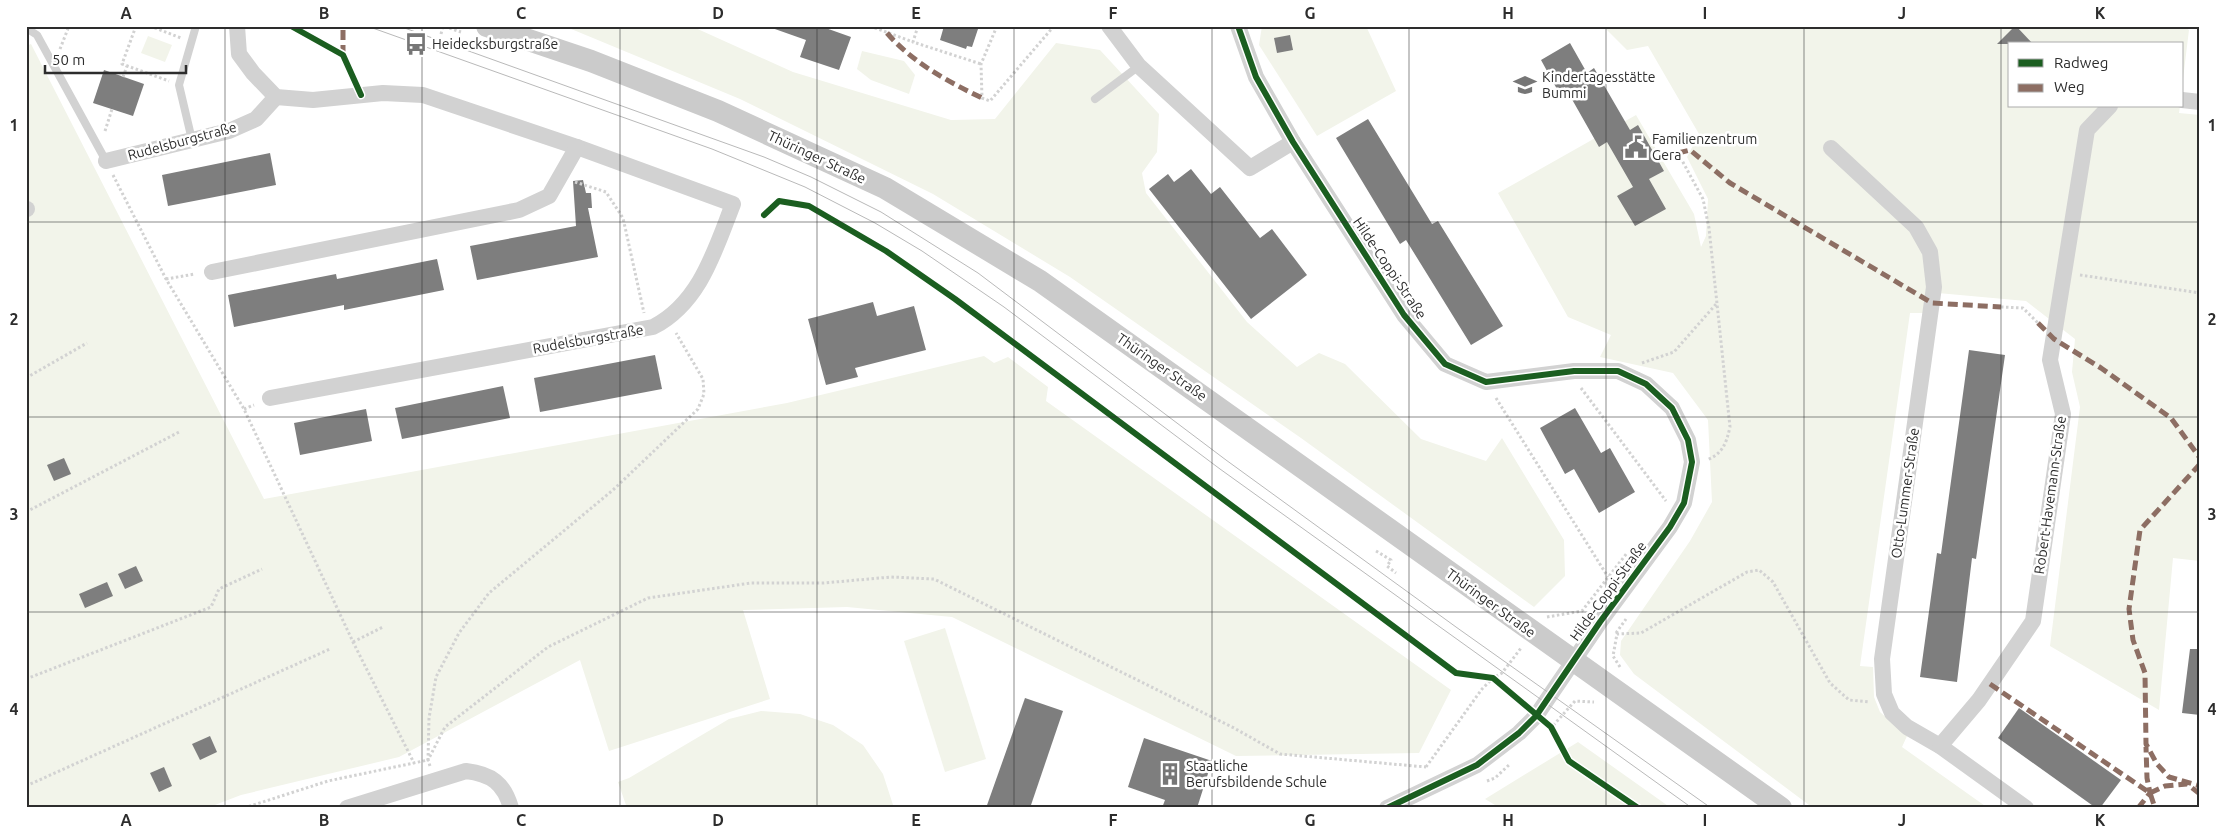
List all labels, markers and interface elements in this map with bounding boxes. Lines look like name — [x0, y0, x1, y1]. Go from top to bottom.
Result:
text: A — [120, 4, 132, 22]
text: B — [319, 4, 329, 22]
text: C — [516, 4, 526, 22]
text: D — [712, 4, 724, 22]
text: E — [911, 4, 921, 22]
text: F — [1109, 4, 1118, 22]
text: G — [1304, 4, 1316, 22]
text: H — [1502, 4, 1514, 22]
text: I — [1703, 4, 1707, 22]
text: J — [1898, 4, 1906, 22]
text: K — [2095, 4, 2106, 22]
bus stop icon: Heidecksburgstraße — [403, 31, 429, 57]
place label: Heidecksburgstraße — [432, 36, 558, 52]
scale bar — [45, 42, 186, 74]
legend — [2008, 42, 2184, 108]
text: 50 m — [52, 51, 85, 68]
text: Radweg — [2054, 54, 2108, 71]
place label: Kindertagesstätte Bummi — [1542, 69, 1655, 101]
school or university icon: Kindertagesstätte Bummi — [1512, 72, 1538, 98]
text: Weg — [2054, 78, 2085, 95]
text: 1 — [9, 116, 19, 134]
text: 1 — [2207, 116, 2217, 134]
street label: Rudelsburgstraße — [126, 119, 238, 163]
street label: Thüringer Straße — [765, 127, 869, 187]
place label: Familienzentrum Gera — [1652, 131, 1757, 163]
public building icon: Familienzentrum Gera — [1623, 134, 1649, 160]
street label: Hilde-Coppi-Straße — [1350, 214, 1430, 322]
text: 2 — [9, 310, 19, 328]
text: 2 — [2207, 310, 2217, 328]
street label: Rudelsburgstraße — [531, 321, 645, 357]
street label: Thüringer Straße — [1114, 330, 1210, 404]
street label: Robert-Havemann-Straße — [2031, 415, 2069, 575]
street label: Otto-Lummer-Straße — [1888, 427, 1922, 559]
text: 3 — [9, 505, 19, 523]
text: 3 — [2207, 505, 2217, 523]
street label: Hilde-Coppi-Straße — [1567, 538, 1649, 644]
street label: Thüringer Straße — [1443, 565, 1539, 641]
text: 4 — [9, 700, 19, 718]
text: 4 — [2207, 700, 2217, 718]
place label: Staatliche Berufsbildende Schule — [1186, 758, 1327, 790]
building icon: Staatliche Berufsbildende Schule — [1157, 761, 1183, 787]
text: A — [120, 811, 132, 829]
text: B — [319, 811, 329, 829]
text: C — [516, 811, 526, 829]
text: D — [712, 811, 724, 829]
text: E — [911, 811, 921, 829]
text: F — [1109, 811, 1118, 829]
text: G — [1304, 811, 1316, 829]
text: H — [1502, 811, 1514, 829]
text: I — [1703, 811, 1707, 829]
text: J — [1898, 811, 1906, 829]
text: K — [2095, 811, 2106, 829]

